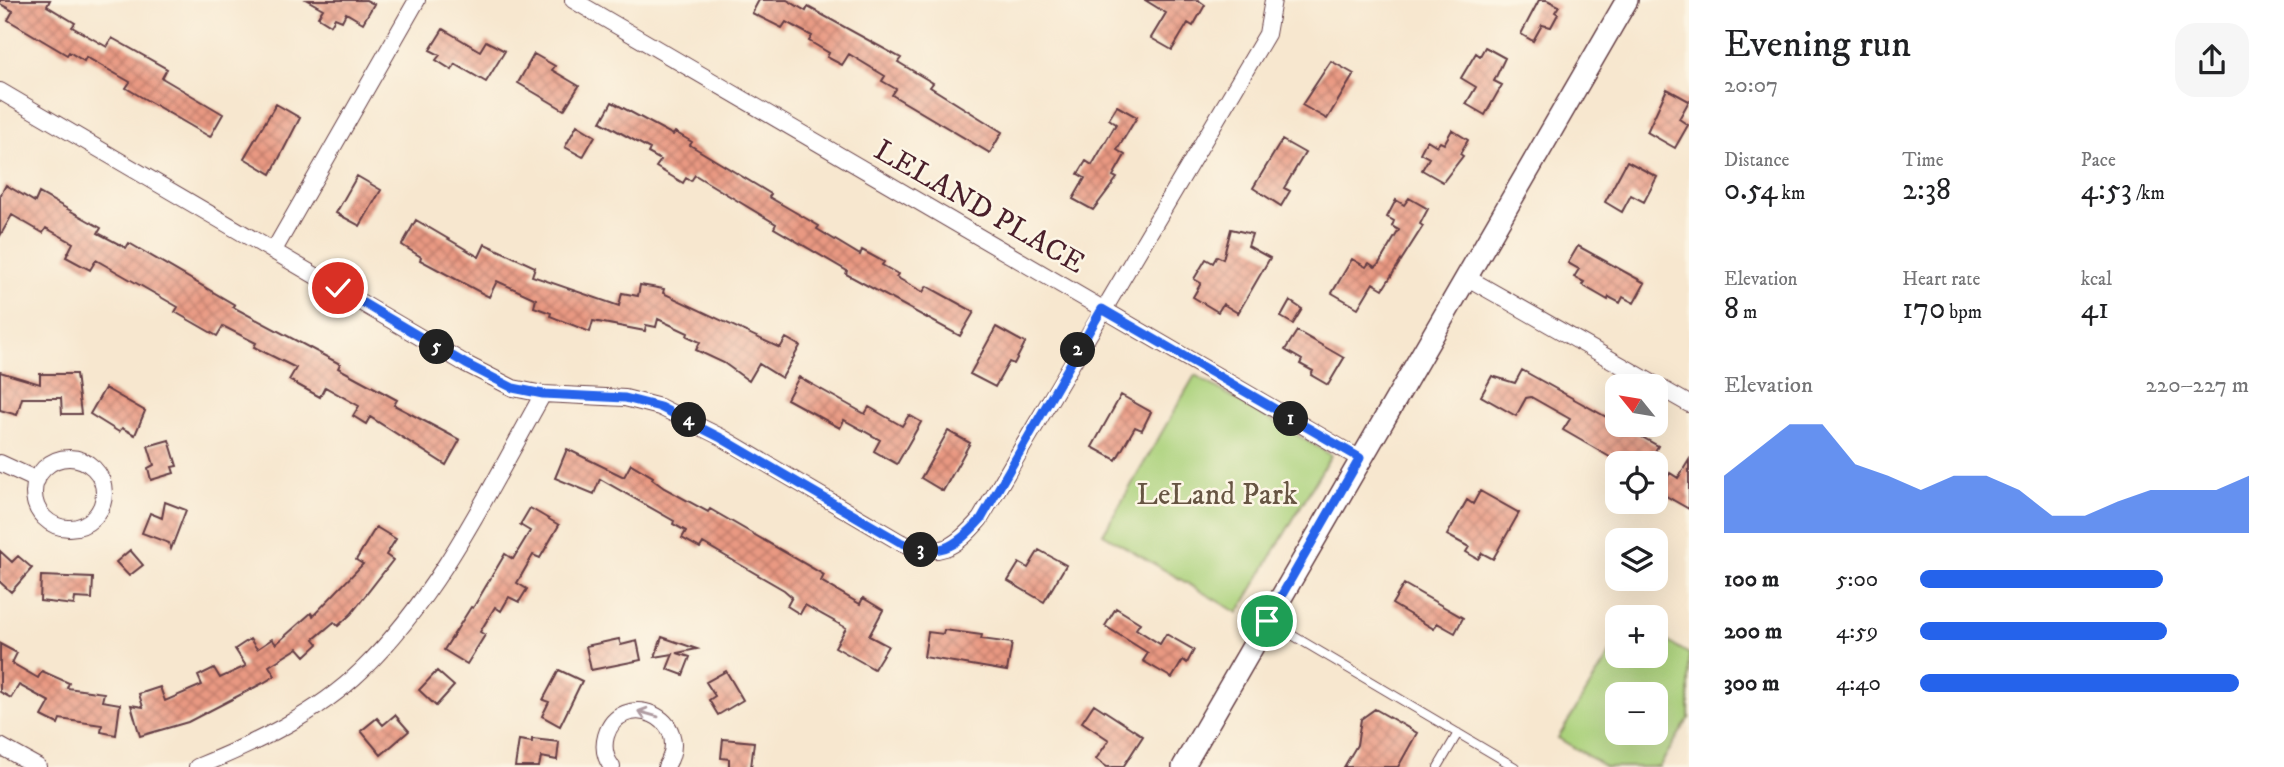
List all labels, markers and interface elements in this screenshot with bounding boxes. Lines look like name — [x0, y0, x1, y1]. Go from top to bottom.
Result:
text: Evening run — [1724, 21, 1911, 69]
button: share — [2175, 23, 2249, 97]
text: 20:07 — [1724, 71, 1778, 100]
street label: LELAND PLACE — [867, 132, 1091, 283]
text: Distance — [1724, 149, 1789, 172]
text: Time — [1902, 149, 1944, 172]
text: Pace — [2081, 149, 2116, 172]
text: 0.54 — [1724, 172, 1777, 209]
text: 2:38 — [1902, 172, 1951, 209]
text: 4:53 — [2081, 172, 2132, 209]
text: km — [1777, 182, 1805, 205]
text: /km — [2132, 182, 2165, 205]
pin — [308, 258, 368, 318]
text: Elevation — [1724, 268, 1798, 291]
text: Heart rate — [1902, 268, 1980, 291]
text: kcal — [2081, 268, 2112, 291]
icon: check — [319, 269, 357, 307]
text: 8 — [1724, 291, 1739, 328]
text: 170 — [1902, 291, 1945, 328]
text: 41 — [2081, 291, 2109, 328]
text: m — [1739, 301, 1757, 324]
text: bpm — [1945, 301, 1982, 324]
pin: 5 — [420, 330, 454, 364]
pin: 2 — [1060, 332, 1096, 368]
text: 5 — [432, 335, 441, 358]
text: 2 — [1073, 338, 1082, 361]
text: Elevation — [1724, 371, 1813, 400]
text: 220–227 m — [2146, 371, 2249, 400]
north arrow — [1605, 374, 1668, 438]
map controls — [1605, 374, 1668, 745]
pin: 4 — [672, 402, 706, 438]
pin: 1 — [1274, 402, 1308, 436]
text: 1 — [1287, 407, 1294, 430]
text: 4 — [683, 408, 694, 431]
button: locate — [1605, 451, 1668, 514]
park label: LeLand Park — [1136, 477, 1298, 514]
button: layers — [1605, 528, 1668, 591]
pin: 3 — [904, 532, 939, 568]
text: 3 — [917, 538, 924, 561]
text: 100 m — [1724, 565, 1779, 594]
text: 5:00 — [1836, 565, 1878, 594]
pin — [1237, 591, 1297, 651]
icon: arrive — [1248, 602, 1286, 640]
button: + — [1605, 605, 1668, 668]
text: 200 m — [1724, 617, 1782, 646]
text: 4:59 — [1836, 617, 1878, 646]
text: 300 m — [1724, 669, 1780, 698]
text: 4:40 — [1836, 669, 1881, 698]
button: − — [1605, 682, 1668, 745]
one-way arrow — [638, 707, 660, 720]

